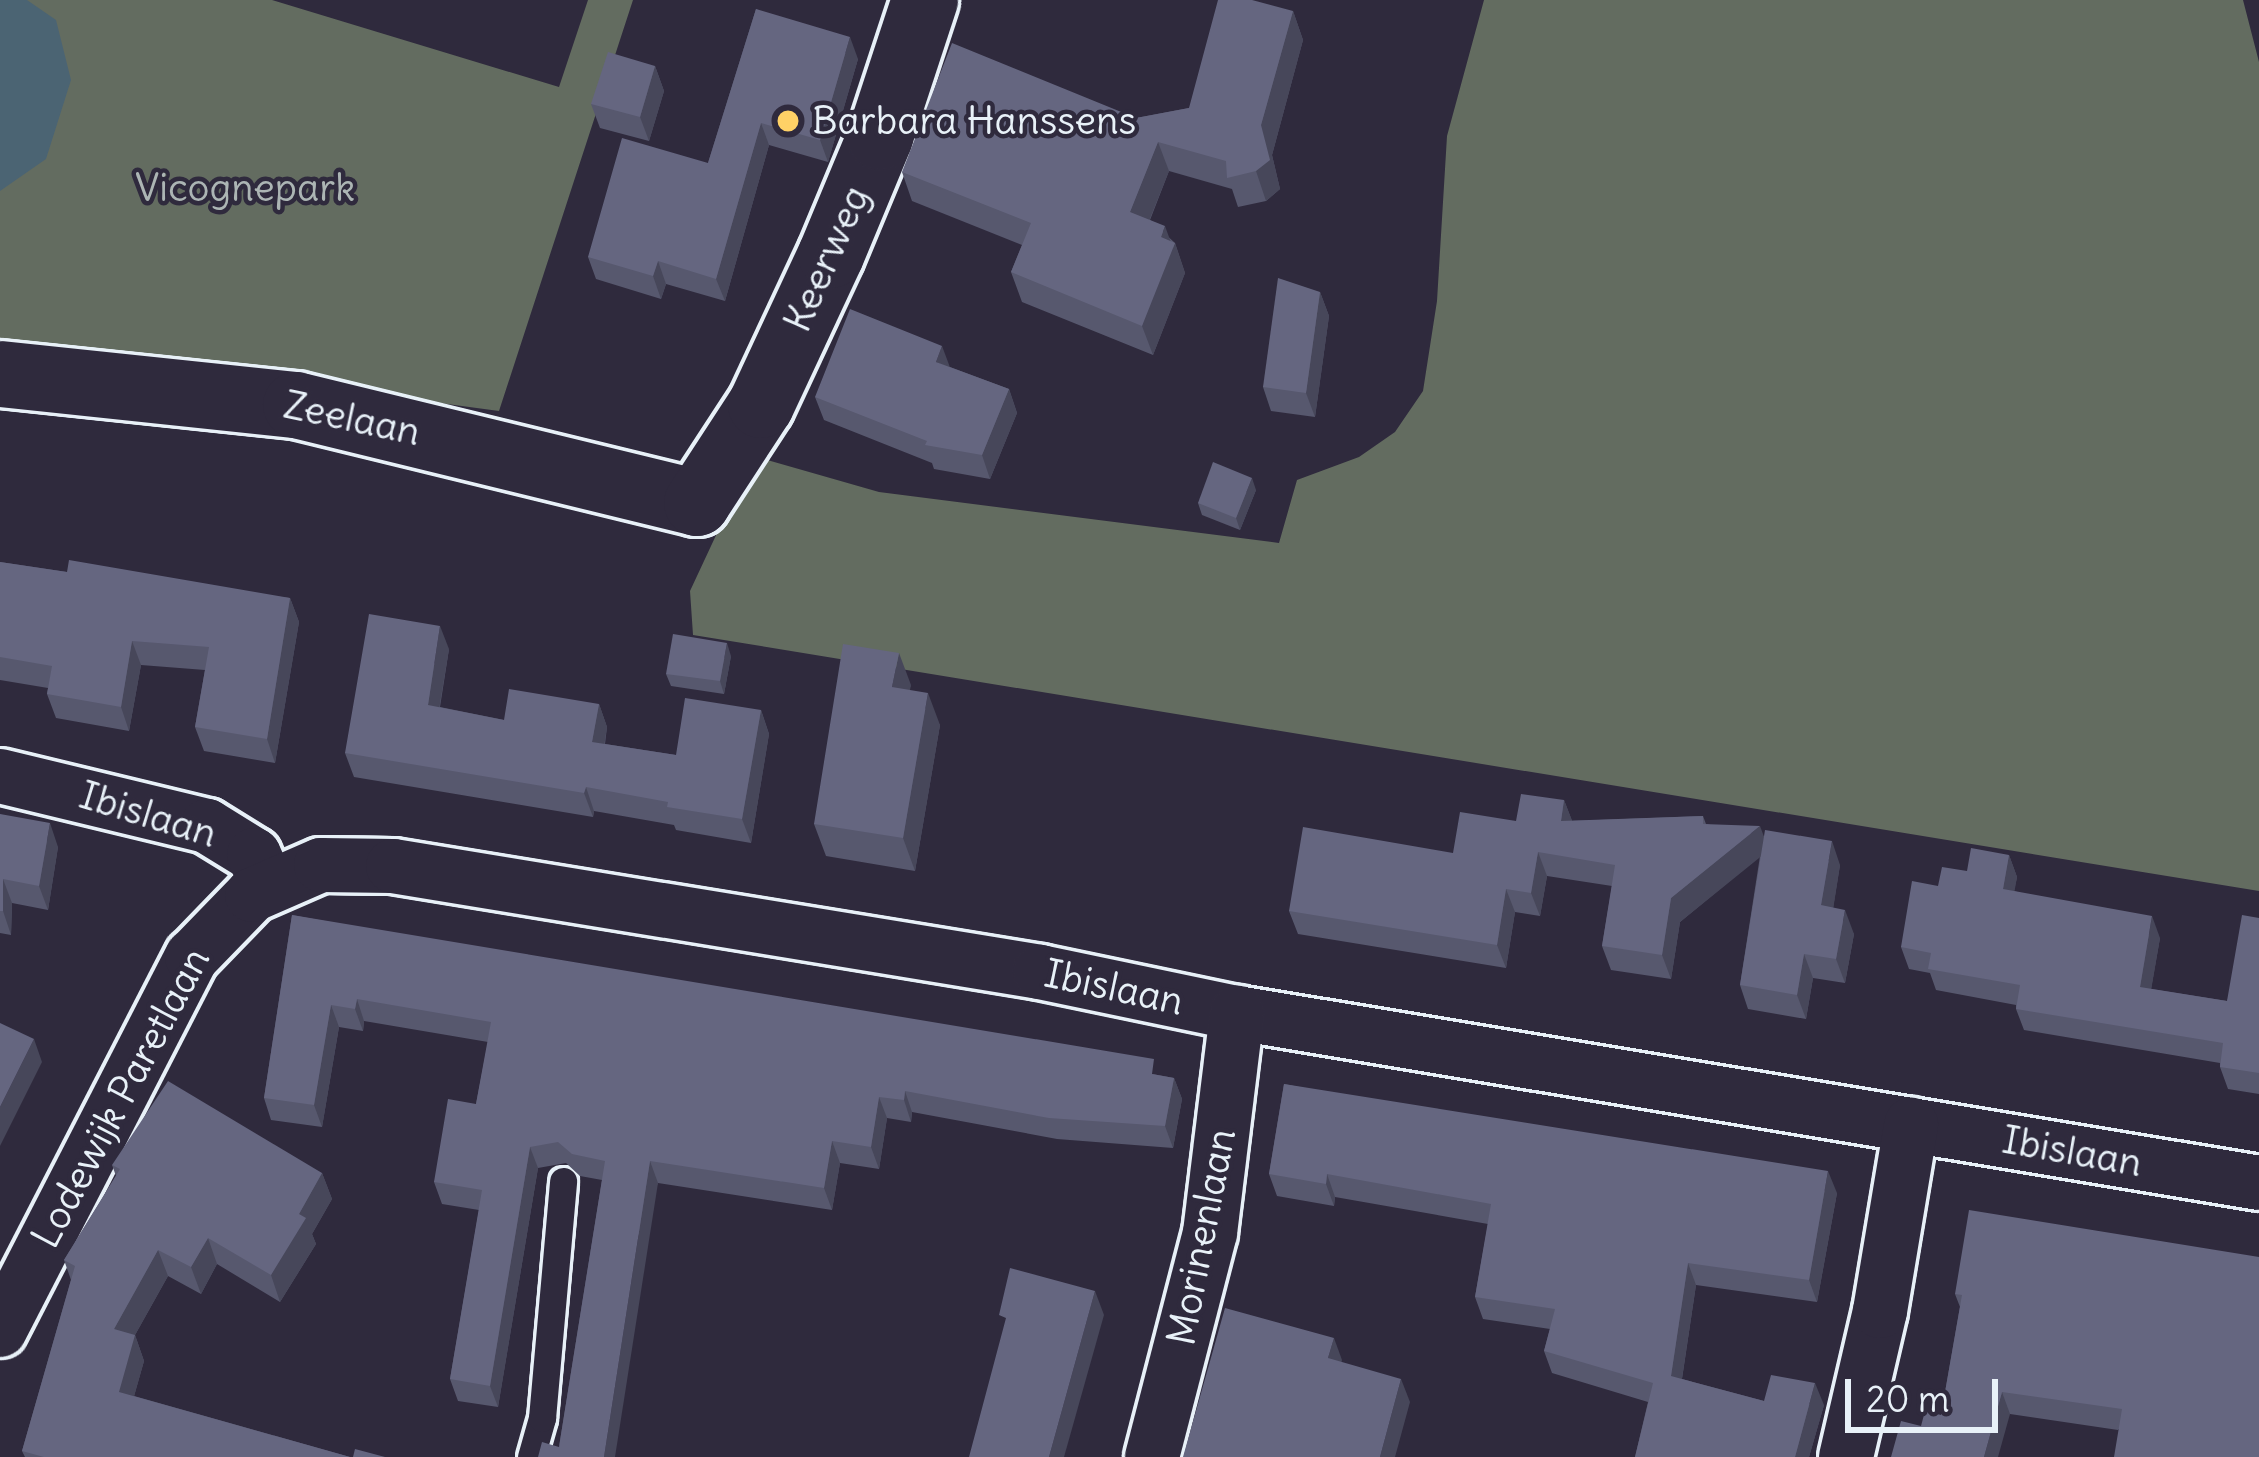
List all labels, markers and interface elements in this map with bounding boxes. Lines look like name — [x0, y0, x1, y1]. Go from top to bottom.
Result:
place label: Barbara Hanssens — [812, 98, 1136, 144]
marker: Barbara Hanssens — [775, 108, 801, 134]
park label: Vicognepark — [135, 165, 355, 211]
street label: Keerweg — [774, 179, 880, 339]
street label: Zeelaan — [279, 382, 425, 456]
street label: Ibislaan — [74, 772, 222, 858]
street label: Lodewijk Paretlaan — [22, 940, 220, 1256]
street label: Ibislaan — [1040, 950, 1188, 1026]
street label: Ibislaan — [1999, 1117, 2145, 1187]
street label: Morinenlaan — [1158, 1125, 1246, 1349]
scale bar — [1851, 1355, 2004, 1429]
text: 20 m — [1866, 1377, 1950, 1422]

